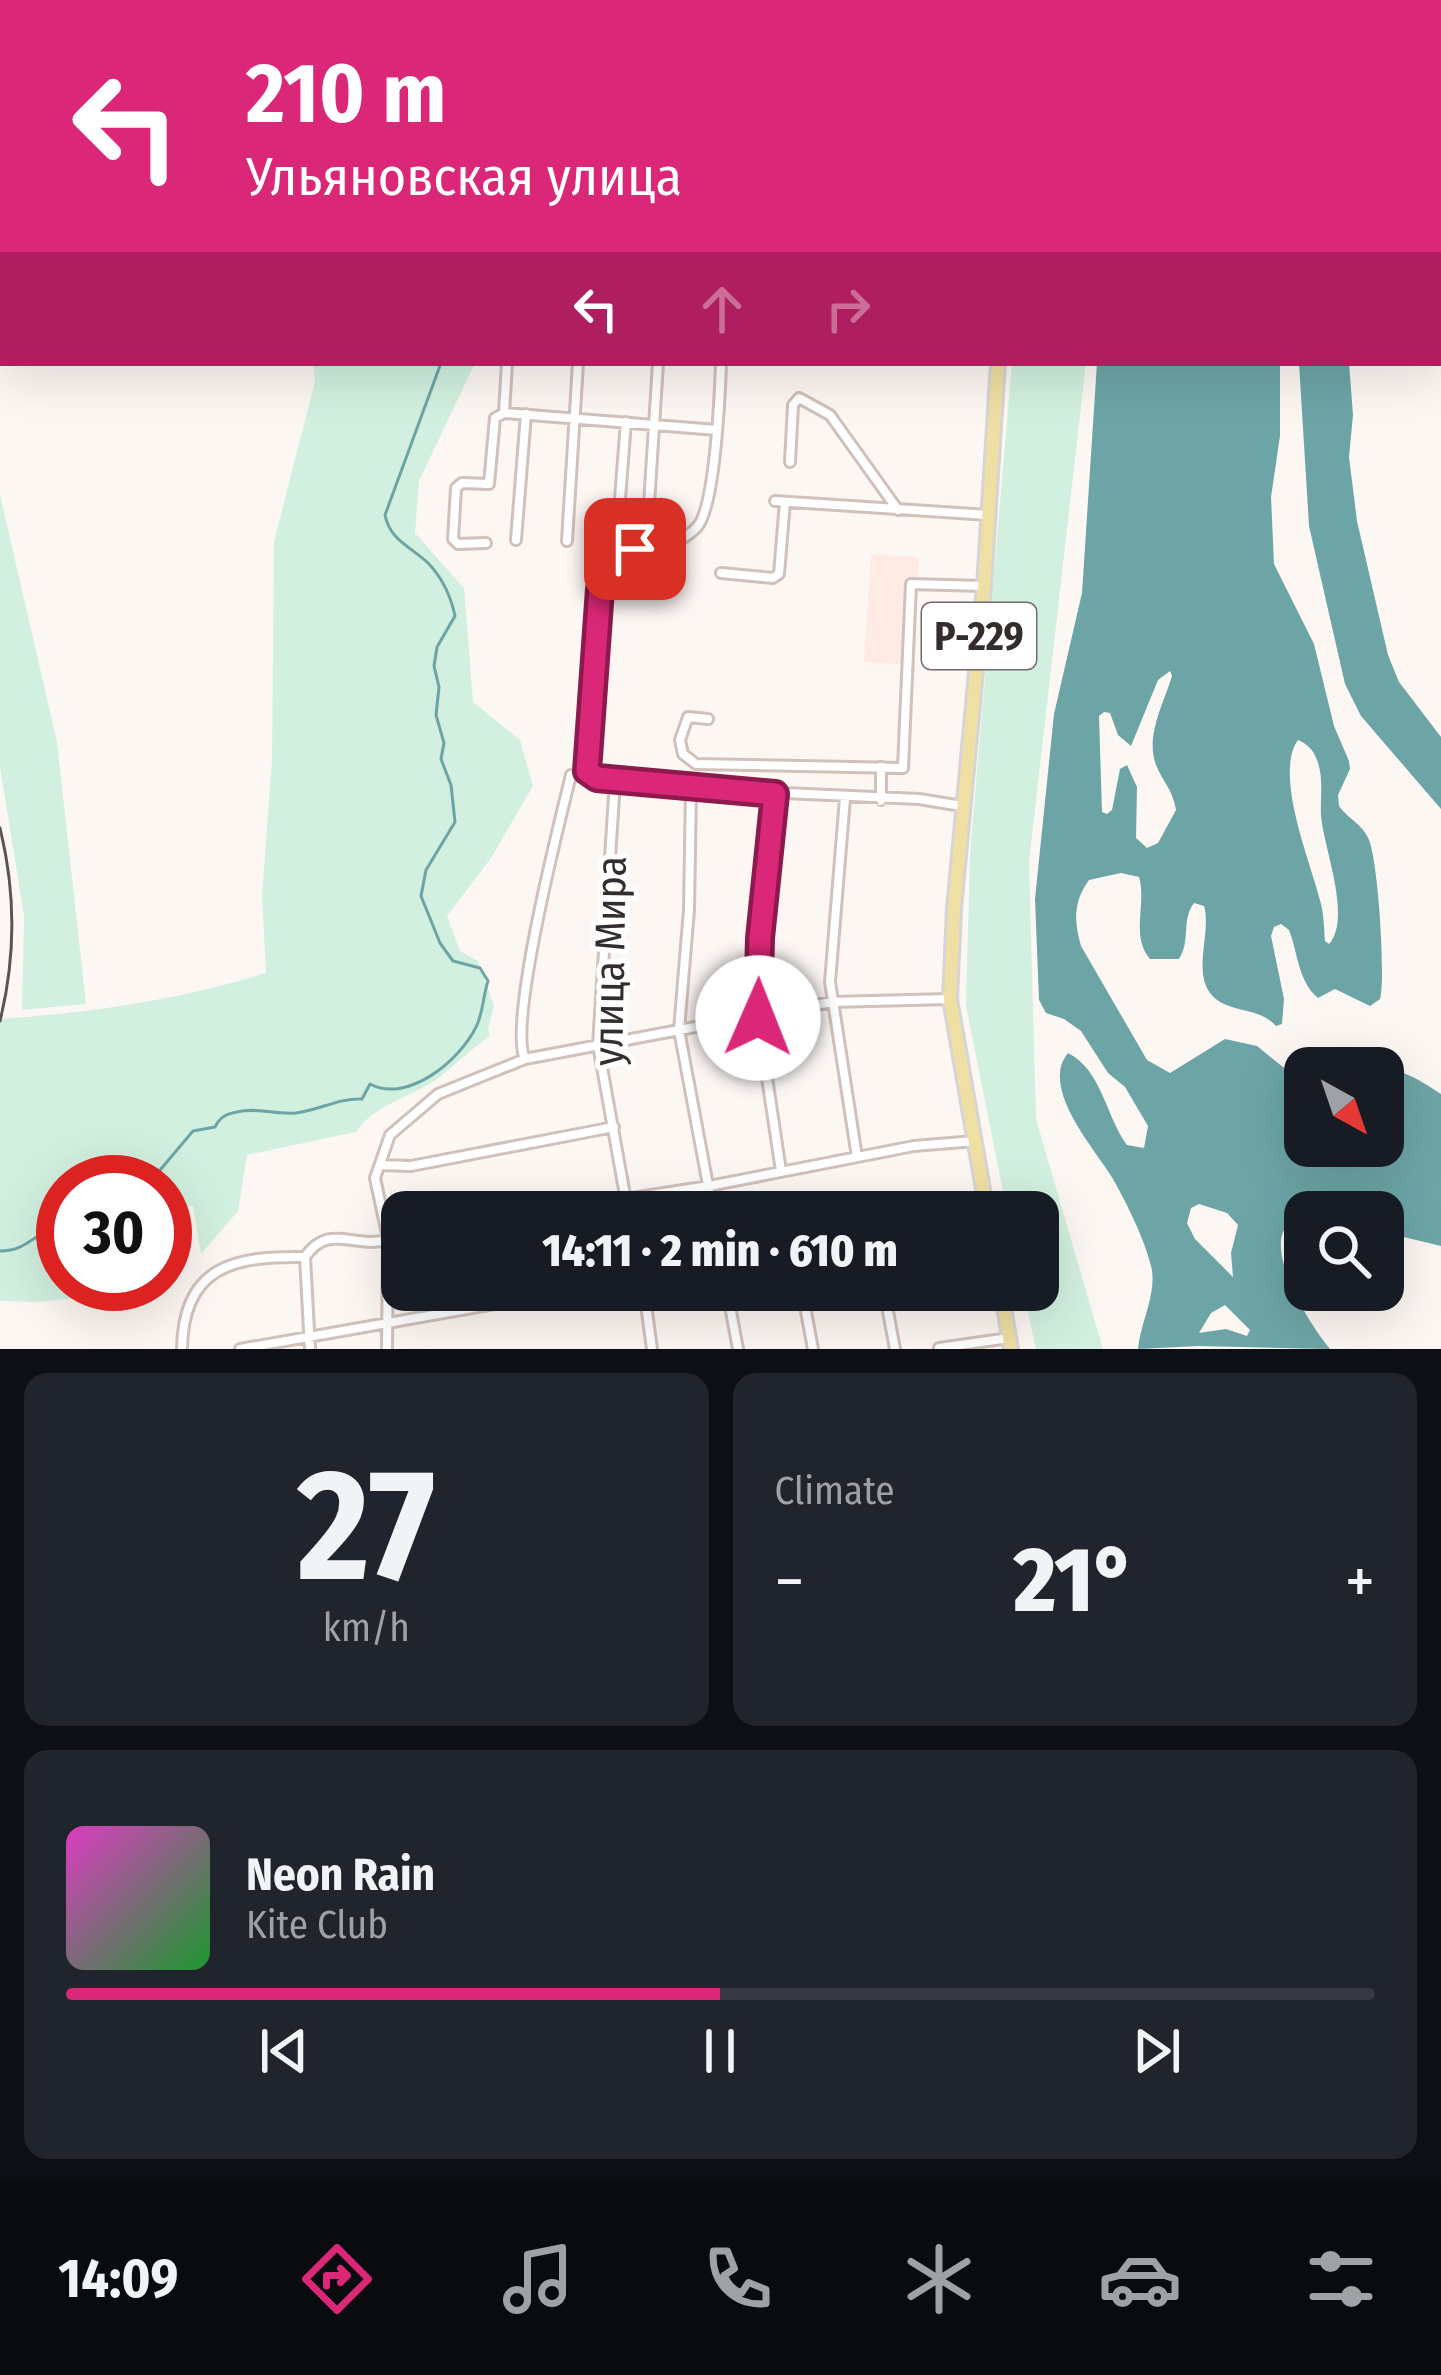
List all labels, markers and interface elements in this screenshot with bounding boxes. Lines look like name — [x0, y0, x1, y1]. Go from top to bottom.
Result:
text: 210 m — [246, 43, 446, 144]
icon: left — [48, 48, 204, 204]
text: Ульяновская улица — [246, 145, 682, 209]
icon: left — [563, 276, 629, 342]
icon: ahead — [689, 276, 755, 342]
icon: right — [815, 276, 881, 342]
pin — [584, 498, 686, 600]
icon: arrive — [602, 516, 668, 582]
road number: Р-229 — [922, 603, 1036, 669]
street label: улица Мира — [583, 856, 637, 1066]
position arrow — [695, 955, 821, 1081]
north arrow — [1284, 1047, 1404, 1167]
map controls — [1284, 1047, 1404, 1311]
speed limit sign: 30 — [36, 1155, 192, 1311]
button: search — [1284, 1191, 1404, 1311]
text: 14:11 · 2 min · 610 m — [542, 1224, 898, 1278]
text: 27 — [297, 1433, 435, 1620]
text: Climate — [775, 1468, 895, 1514]
text: 21° — [1014, 1527, 1136, 1635]
text: − — [775, 1542, 804, 1621]
text: + — [1345, 1542, 1375, 1621]
text: km/h — [323, 1605, 410, 1651]
text: Neon Rain — [246, 1848, 435, 1902]
text: Kite Club — [246, 1902, 388, 1948]
icon: previous — [251, 2018, 317, 2084]
icon: pause — [687, 2018, 753, 2084]
icon: next — [1124, 2018, 1190, 2084]
icon: directions — [295, 2237, 379, 2321]
icon: music — [496, 2237, 580, 2321]
icon: phone — [696, 2237, 780, 2321]
icon: climate — [897, 2237, 981, 2321]
icon: car — [1098, 2237, 1182, 2321]
icon: filters — [1299, 2237, 1383, 2321]
text: 14:09 — [58, 2247, 178, 2311]

